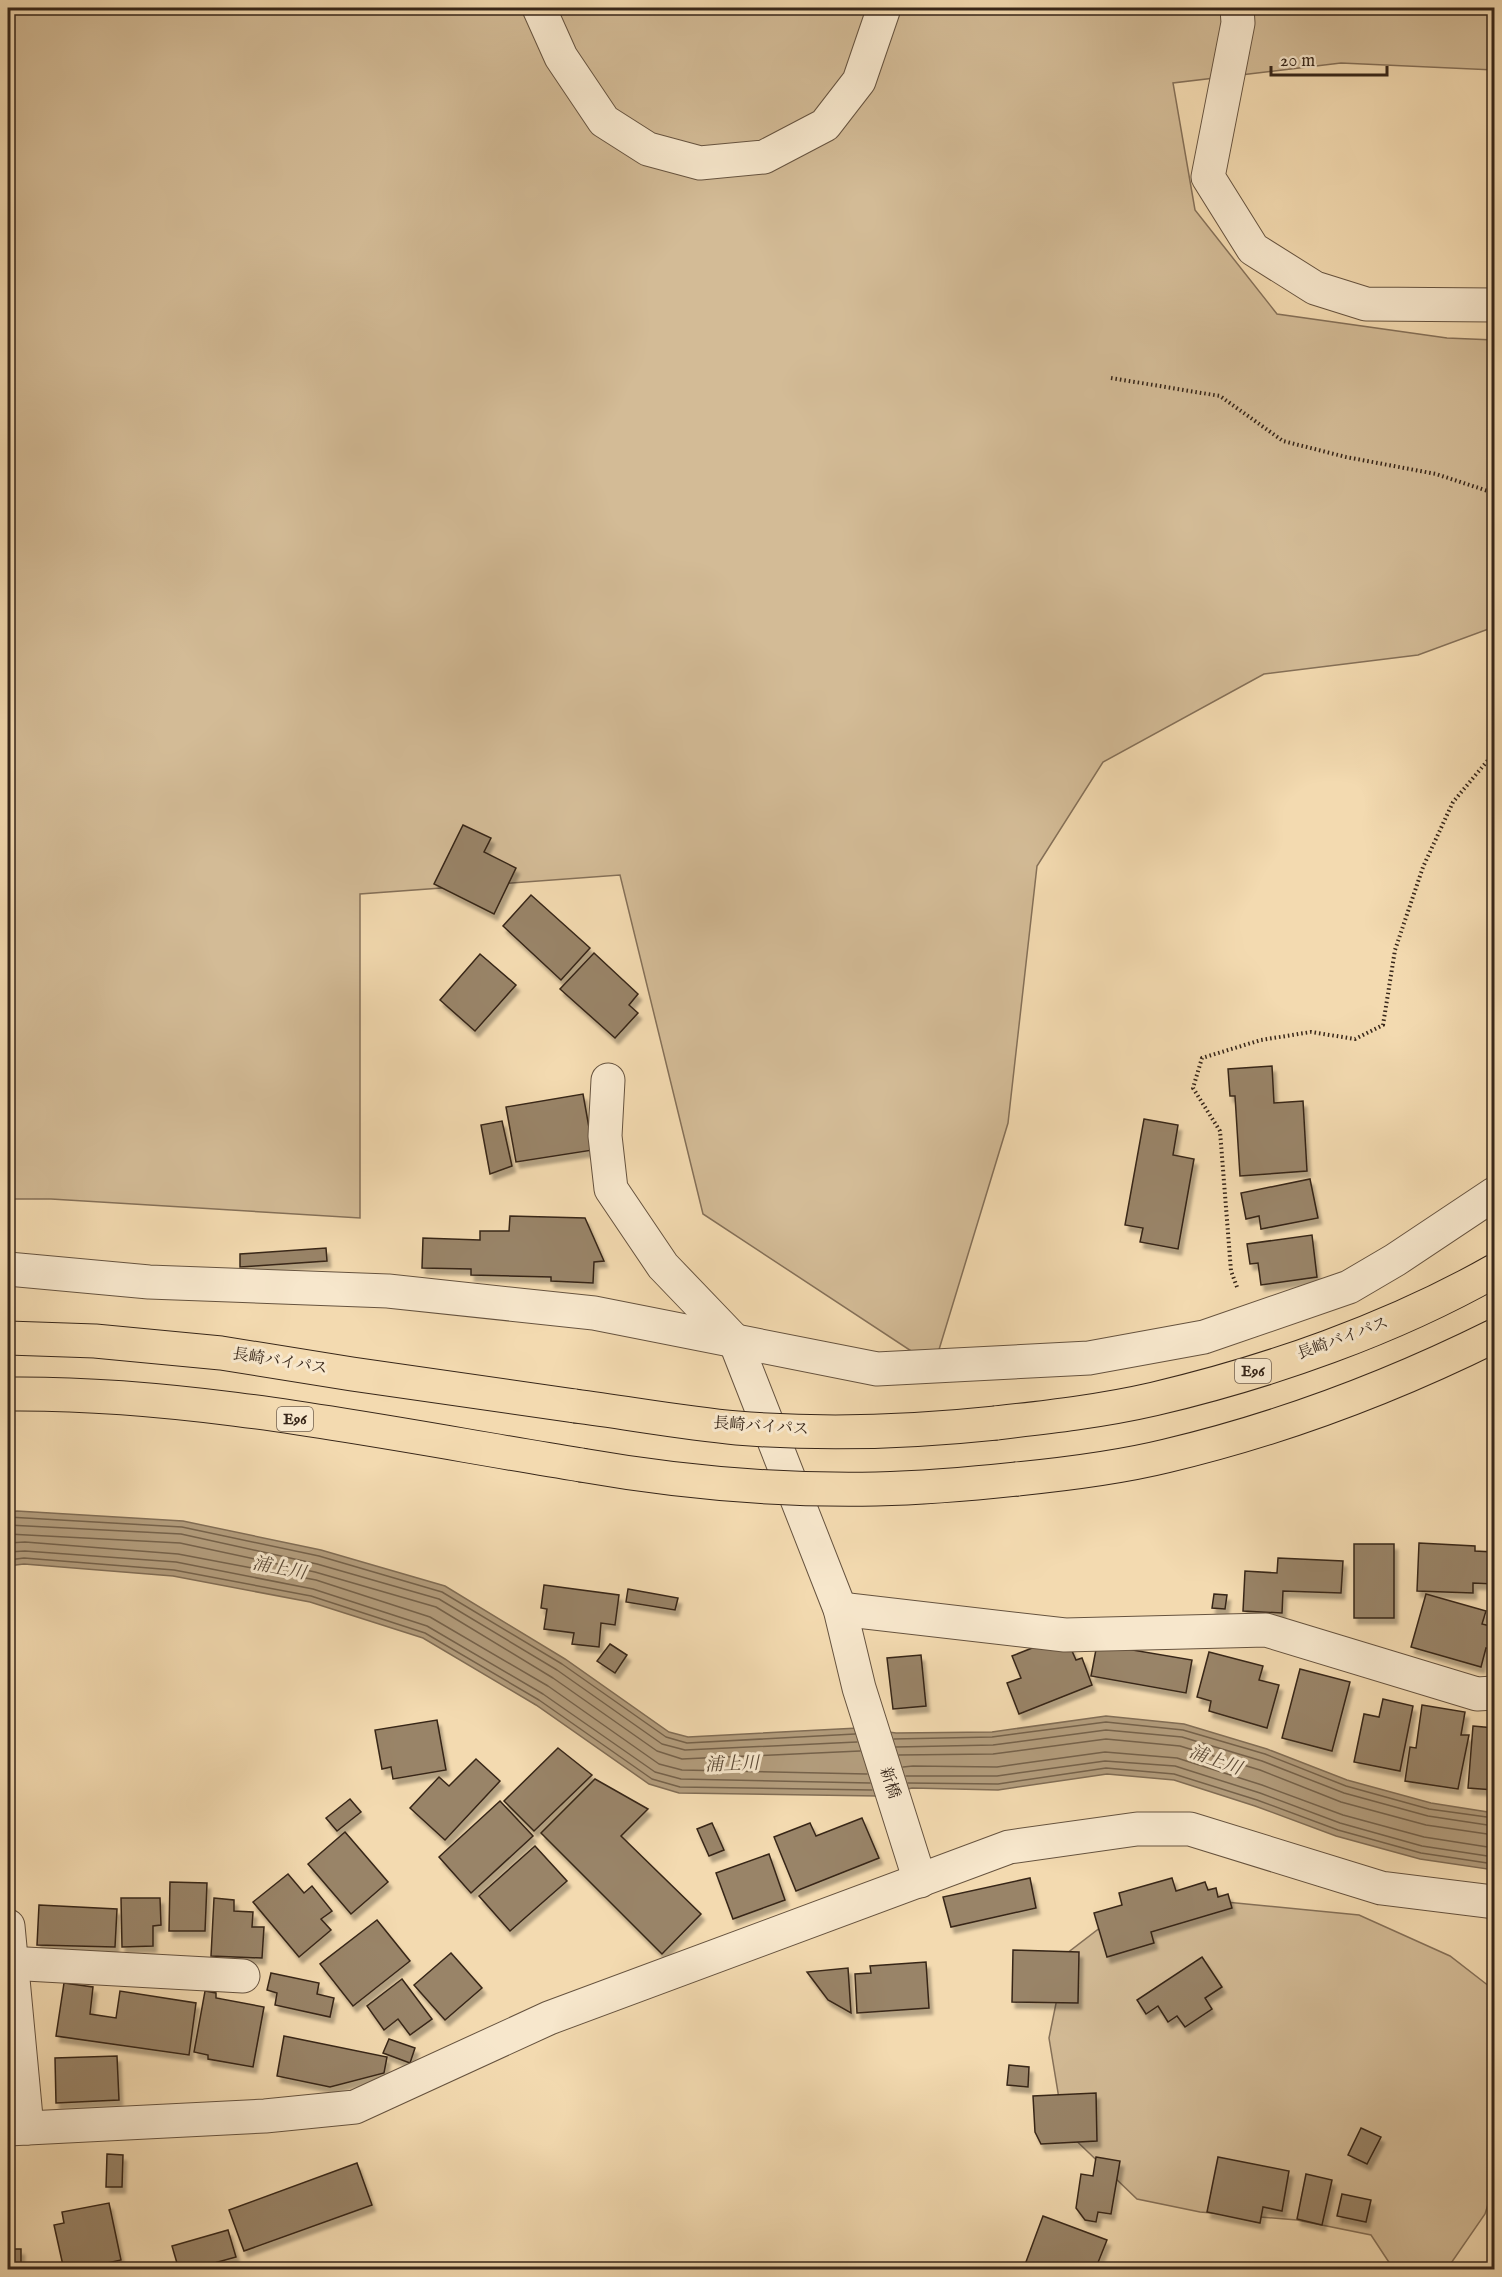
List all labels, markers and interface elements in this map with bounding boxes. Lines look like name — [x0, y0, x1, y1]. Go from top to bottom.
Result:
scale bar — [1271, 39, 1386, 77]
text: 20 m — [1280, 50, 1315, 73]
street label: 長崎バイパス — [1295, 1313, 1391, 1365]
street label: 長崎バイパス — [231, 1345, 329, 1379]
road number: E96 — [1235, 1359, 1271, 1383]
road number: E96 — [277, 1407, 313, 1431]
street label: 長崎バイパス — [713, 1414, 809, 1440]
water label: 浦上川 — [250, 1553, 310, 1586]
water label: 浦上川 — [1186, 1741, 1246, 1782]
water label: 浦上川 — [705, 1752, 761, 1777]
street label: 新橋 — [875, 1765, 903, 1801]

